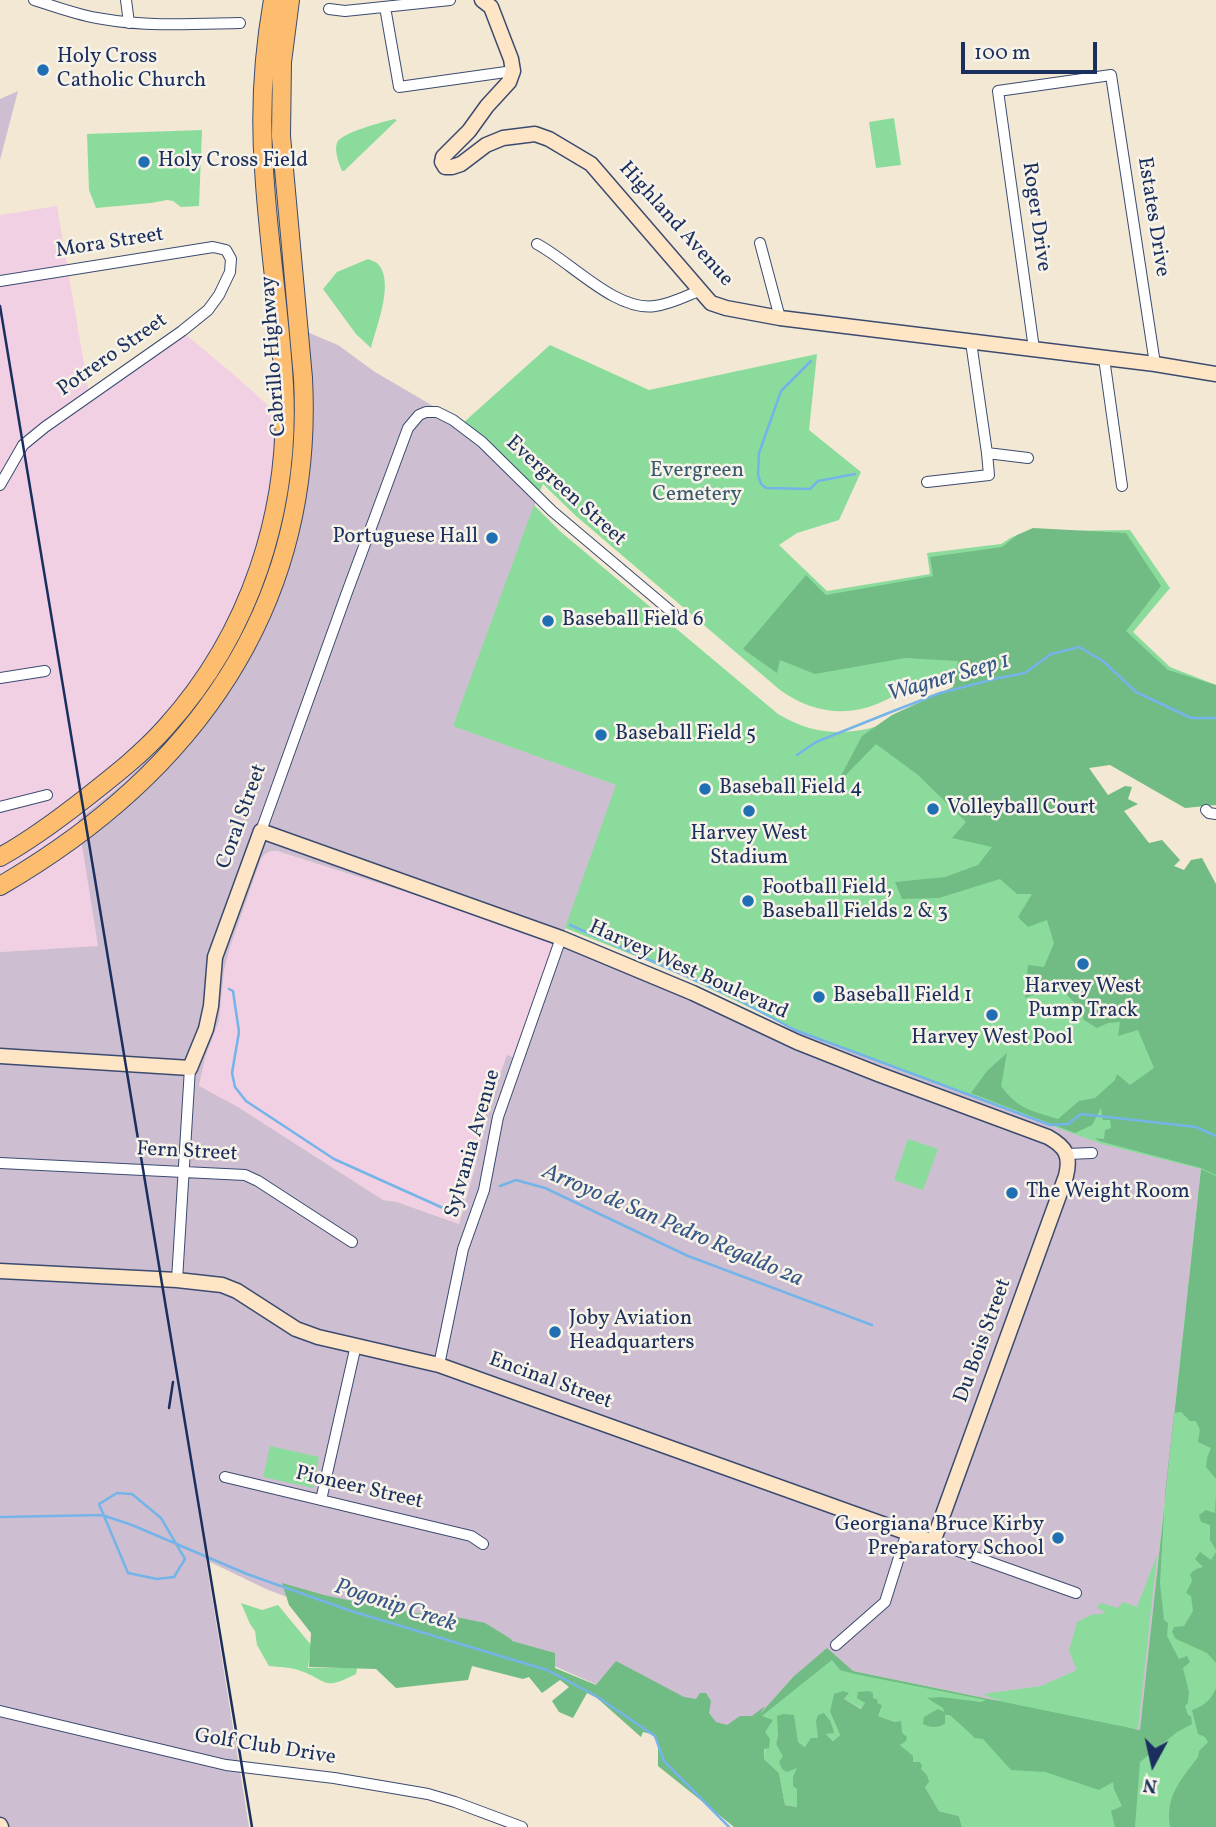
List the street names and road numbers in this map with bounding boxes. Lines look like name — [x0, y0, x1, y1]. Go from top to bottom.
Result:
street label: Estates Drive — [1130, 155, 1174, 279]
street label: Highland Avenue — [612, 157, 738, 293]
street label: Roger Drive — [1015, 161, 1055, 273]
street label: Mora Street — [54, 223, 166, 265]
street label: Cabrillo Highway — [257, 275, 293, 437]
street label: Potrero Street — [53, 309, 173, 403]
street label: Evergreen Street — [500, 431, 630, 553]
street label: Coral Street — [212, 761, 274, 873]
street label: Harvey West Boulevard — [584, 916, 792, 1026]
street label: Sylvania Avenue — [441, 1067, 507, 1221]
street label: Fern Street — [136, 1138, 238, 1168]
street label: Du Bois Street — [950, 1276, 1018, 1406]
street label: Encinal Street — [485, 1348, 615, 1416]
street label: Pioneer Street — [293, 1462, 425, 1516]
street label: Golf Club Drive — [193, 1724, 337, 1772]

